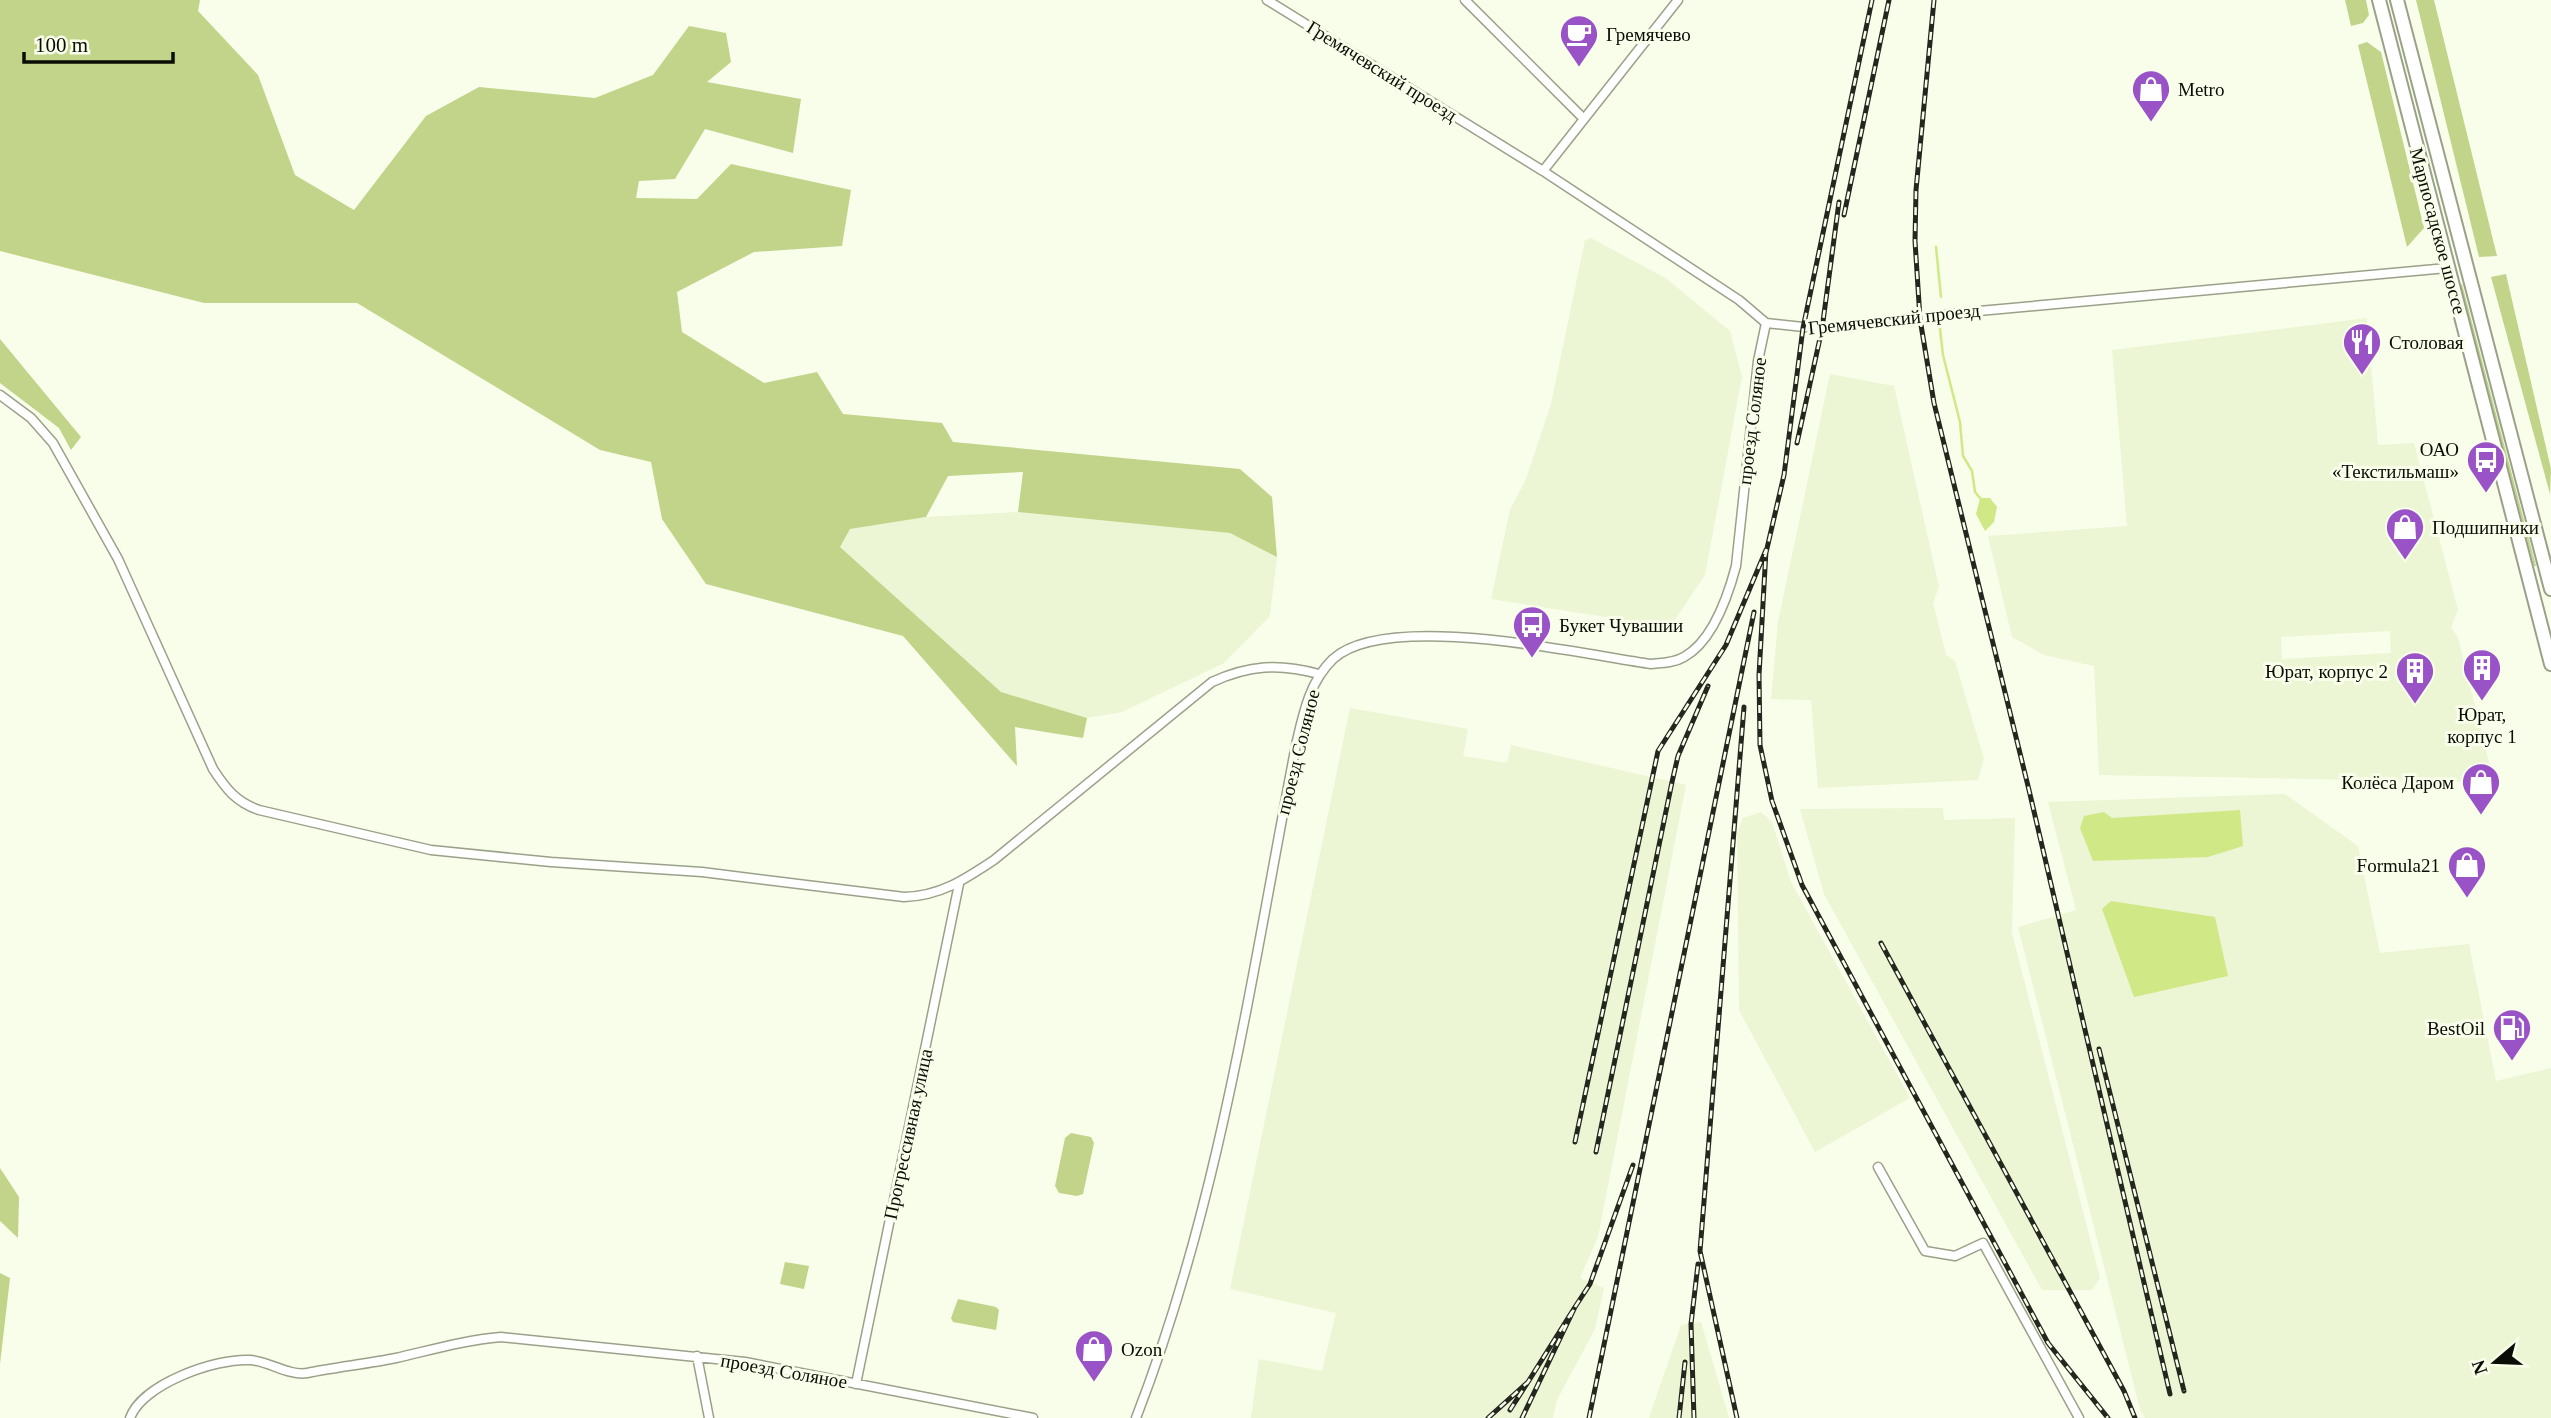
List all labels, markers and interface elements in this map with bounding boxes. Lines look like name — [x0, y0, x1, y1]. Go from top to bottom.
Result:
cafe icon: Гремячево — [1558, 13, 1600, 68]
street label: Гремячевский проезд — [1303, 16, 1461, 126]
scale bar — [24, 21, 173, 65]
place label: Гремячево — [1606, 24, 1691, 45]
text: 100 m — [35, 33, 88, 57]
shop icon: Metro — [2130, 68, 2172, 123]
place label: Metro — [2178, 79, 2224, 100]
street label: Марпосадское шоссе — [2406, 145, 2470, 317]
street label: Гремячевский проезд — [1807, 299, 1981, 338]
restaurant icon: Столовая — [2341, 321, 2383, 376]
place label: Столовая — [2389, 332, 2464, 353]
street label: проезд Соляное — [1734, 356, 1770, 486]
place label: ОАО «Текстильмаш» — [2332, 439, 2459, 482]
bus stop icon: ОАО «Текстильмаш» — [2465, 439, 2507, 494]
shop icon: Подшипники — [2384, 506, 2426, 561]
place label: Подшипники — [2432, 517, 2539, 538]
bus stop icon: Букет Чувашии — [1511, 604, 1553, 659]
place label: Букет Чувашии — [1559, 615, 1683, 636]
building icon: Юрат, корпус 1 — [2461, 647, 2503, 702]
building icon: Юрат, корпус 2 — [2394, 650, 2436, 705]
place label: Юрат, корпус 2 — [2265, 661, 2388, 682]
street label: проезд Соляное — [1272, 687, 1324, 817]
place label: Юрат, корпус 1 — [2447, 704, 2517, 747]
shop icon: Колёса Даром — [2460, 761, 2502, 816]
place label: Колёса Даром — [2341, 772, 2454, 793]
shop icon: Formula21 — [2446, 844, 2488, 899]
place label: Formula21 — [2357, 855, 2440, 876]
fuel station icon: BestOil — [2491, 1007, 2533, 1062]
place label: BestOil — [2427, 1018, 2485, 1039]
street label: Прогрессивная улица — [880, 1046, 936, 1221]
north arrow — [2460, 1327, 2530, 1397]
shop icon: Ozon — [1073, 1328, 1115, 1383]
place label: Ozon — [1121, 1339, 1163, 1360]
street label: проезд Соляное — [719, 1350, 849, 1392]
text: N — [2467, 1357, 2492, 1377]

